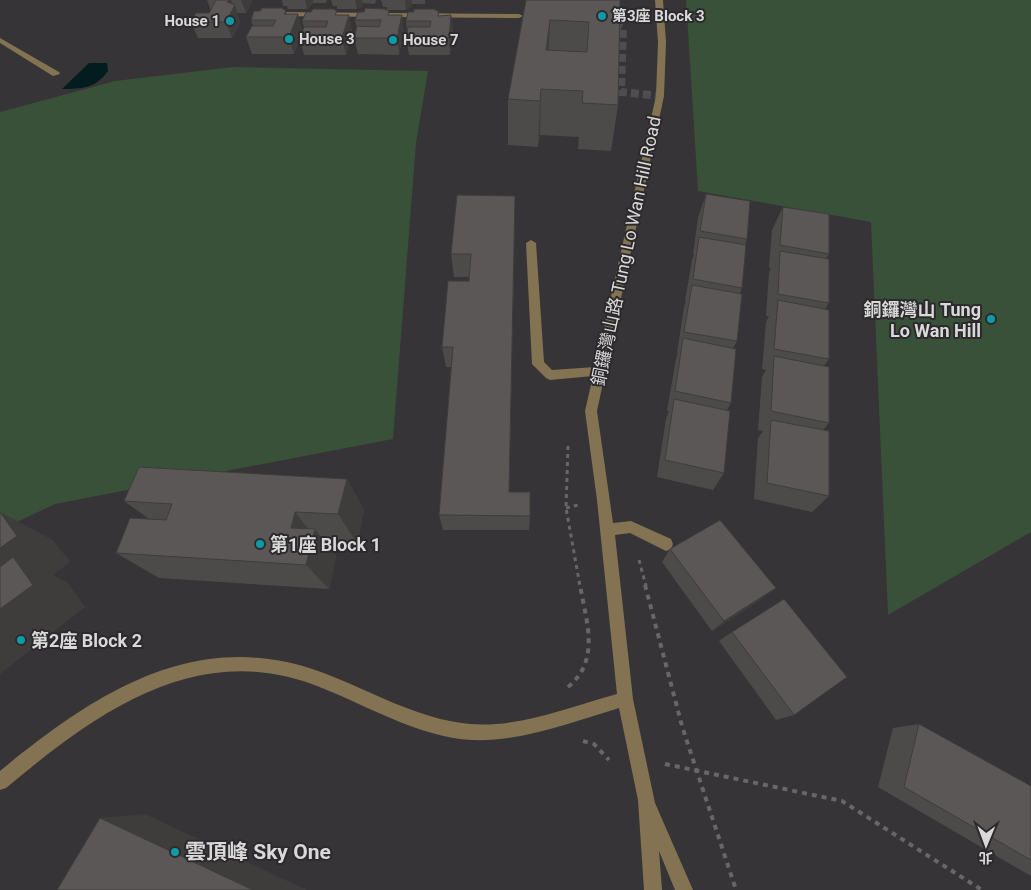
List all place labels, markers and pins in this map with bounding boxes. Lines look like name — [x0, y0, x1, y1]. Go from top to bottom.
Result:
place label: 第3座 Block 3 — [612, 7, 705, 25]
marker: 第3座 Block 3 — [596, 10, 608, 22]
place label: House 1 — [164, 12, 220, 30]
marker: House 1 — [224, 15, 236, 27]
place label: House 3 — [299, 30, 355, 48]
place label: House 7 — [403, 31, 459, 49]
marker: House 3 — [283, 33, 295, 45]
marker: House 7 — [387, 34, 399, 46]
place label: 銅鑼灣山 Tung Lo Wan Hill — [864, 299, 981, 341]
marker: 銅鑼灣山 Tung Lo Wan Hill — [985, 313, 997, 325]
place label: 第1座 Block 1 — [270, 534, 381, 555]
marker: 第1座 Block 1 — [254, 538, 266, 550]
place label: 第2座 Block 2 — [31, 630, 142, 651]
marker: 第2座 Block 2 — [15, 634, 27, 646]
place label: 雲頂峰 Sky One — [185, 840, 331, 864]
marker: 雲頂峰 Sky One — [169, 846, 181, 858]

